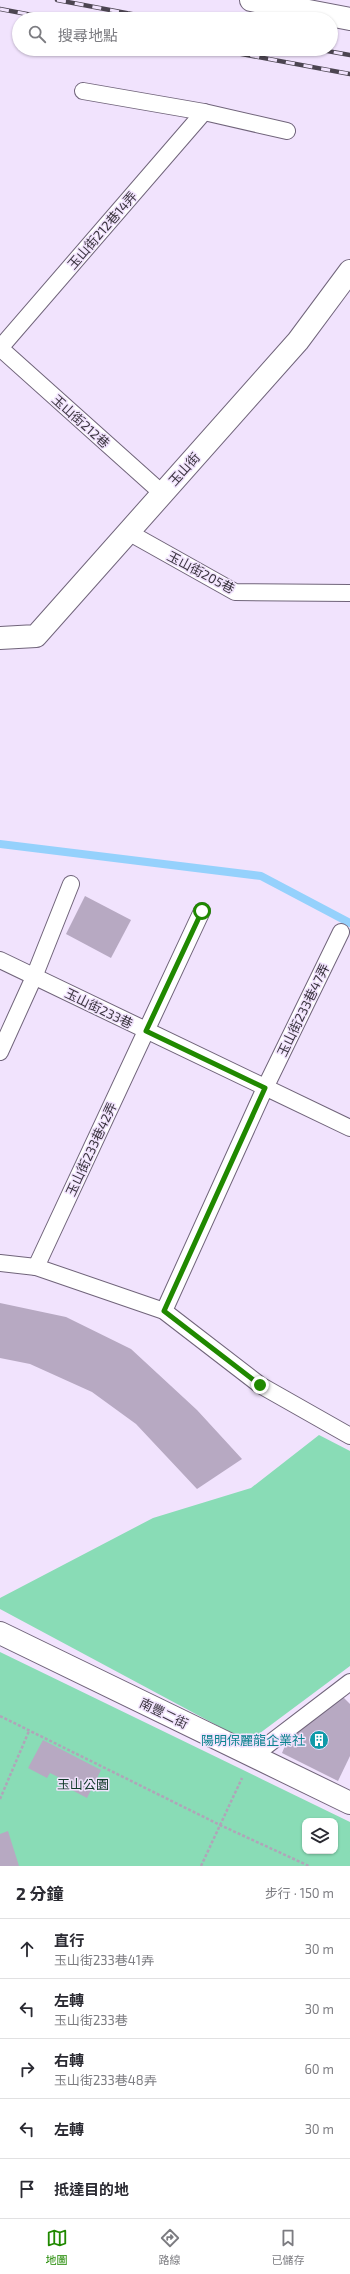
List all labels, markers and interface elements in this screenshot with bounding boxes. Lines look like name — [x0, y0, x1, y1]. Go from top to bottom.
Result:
search box — [12, 12, 338, 56]
icon: search — [26, 23, 48, 45]
text: 搜尋地點 — [58, 26, 118, 44]
street label: 玉山街212巷14弄 — [64, 188, 140, 272]
street label: 玉山街212巷 — [49, 391, 113, 451]
street label: 玉山街 — [165, 449, 203, 489]
street label: 玉山街205巷 — [165, 548, 237, 596]
route start — [193, 902, 211, 920]
street label: 玉山街233巷47弄 — [274, 961, 332, 1059]
street label: 玉山街233巷 — [62, 985, 136, 1031]
street label: 玉山街233巷42弄 — [62, 1099, 120, 1199]
route end — [251, 1376, 269, 1394]
street label: 南豐二街 — [137, 1694, 191, 1732]
building icon: 陽明保麗龍企業社 — [308, 1729, 330, 1751]
place label: 陽明保麗龍企業社 — [201, 1732, 305, 1748]
park label: 玉山公園 — [57, 1776, 109, 1792]
map controls — [302, 1818, 338, 1854]
button: layers — [302, 1818, 338, 1854]
text: 2 分鐘 — [16, 1883, 64, 1903]
text: 步行 · 150 m — [265, 1885, 334, 1901]
text: 直行 — [54, 1931, 84, 1949]
icon: ahead — [16, 1938, 38, 1960]
text: 30 m — [305, 1941, 334, 1957]
text: 玉山街233巷41弄 — [54, 1952, 154, 1968]
text: 左轉 — [54, 1991, 84, 2009]
icon: left — [16, 1998, 38, 2020]
text: 30 m — [305, 2001, 334, 2017]
text: 玉山街233巷 — [54, 2012, 128, 2028]
text: 右轉 — [54, 2051, 84, 2069]
icon: right — [16, 2058, 38, 2080]
text: 60 m — [304, 2061, 334, 2077]
text: 玉山街233巷48弄 — [54, 2072, 157, 2088]
icon: left — [16, 2118, 38, 2140]
text: 左轉 — [54, 2120, 84, 2138]
text: 30 m — [305, 2121, 334, 2137]
icon: arrive — [16, 2178, 38, 2200]
text: 抵達目的地 — [54, 2180, 129, 2198]
tab: 地圖 — [46, 2227, 68, 2267]
tab: 路線 — [159, 2227, 181, 2267]
tab: 已儲存 — [272, 2227, 305, 2267]

